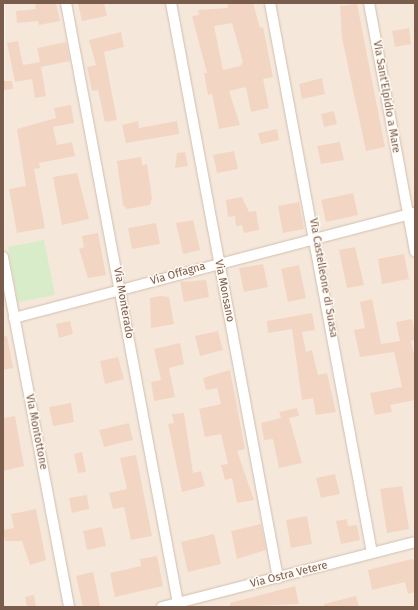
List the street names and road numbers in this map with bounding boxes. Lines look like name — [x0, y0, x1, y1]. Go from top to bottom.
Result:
street label: Via Sant'Elpidio a Mare — [370, 40, 402, 154]
street label: Via Castelleone di Suasa — [306, 217, 340, 339]
street label: Via Monsano — [211, 259, 237, 323]
street label: Via Offagna — [149, 260, 207, 288]
street label: Via Monterado — [110, 266, 136, 340]
street label: Via Montottone — [22, 393, 50, 471]
street label: Via Ostra Vetere — [249, 559, 329, 591]

